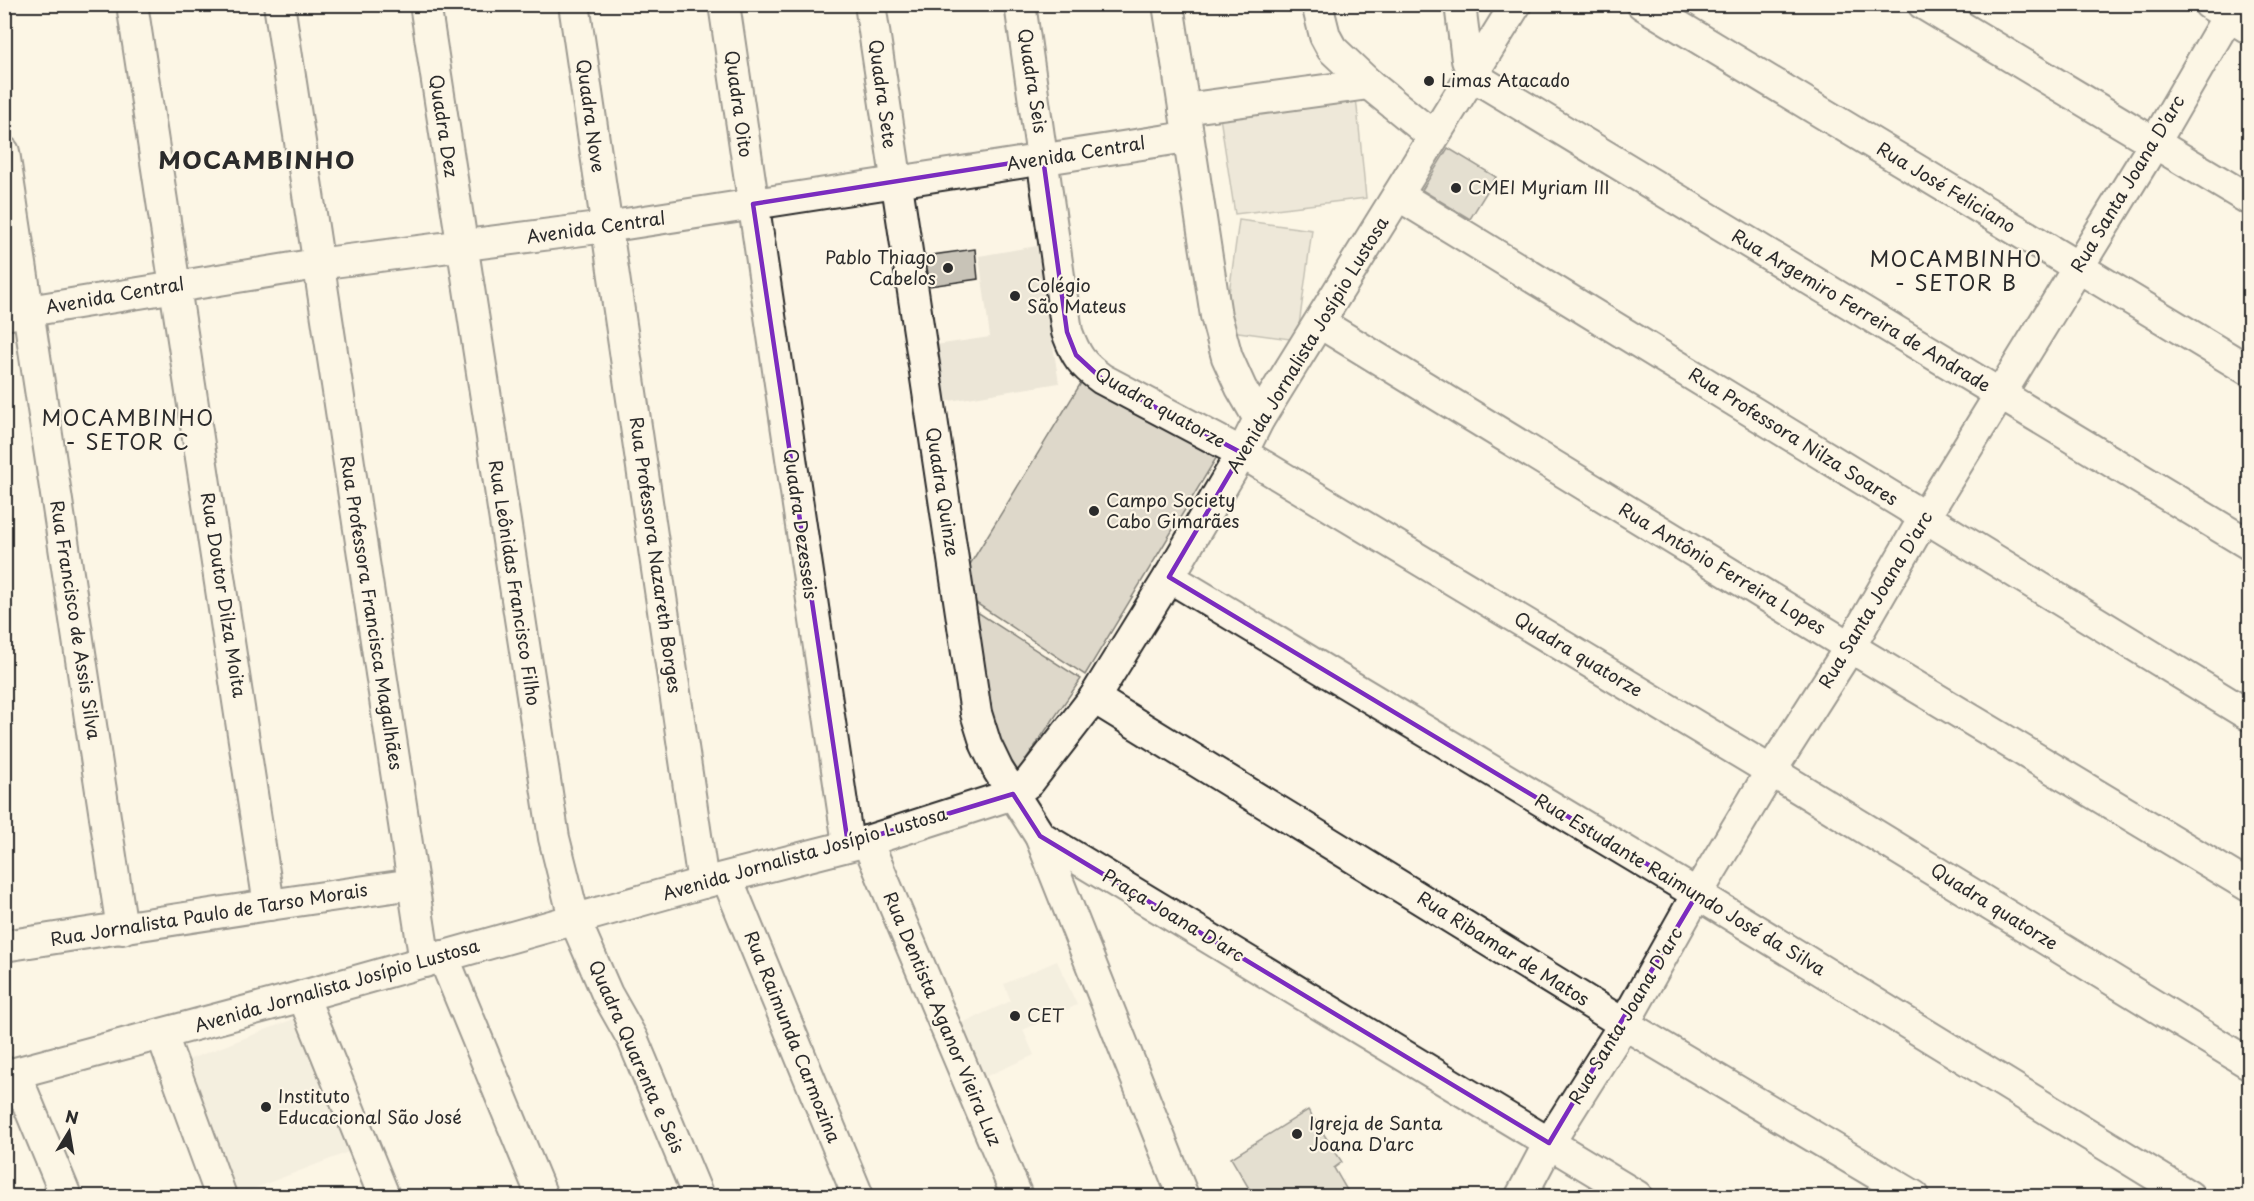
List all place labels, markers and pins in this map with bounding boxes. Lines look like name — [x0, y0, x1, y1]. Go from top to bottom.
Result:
place label: Limas Atacado — [1441, 66, 1570, 93]
marker: Limas Atacado — [1422, 74, 1436, 88]
place label: CMEI Myriam III — [1468, 173, 1610, 200]
marker: CMEI Myriam III — [1449, 181, 1463, 195]
place label: Pablo Thiago Cabelos — [825, 243, 936, 291]
marker: Pablo Thiago Cabelos — [941, 261, 955, 275]
place label: Colégio São Mateus — [1027, 271, 1126, 319]
marker: Colégio São Mateus — [1008, 289, 1022, 303]
place label: Campo Society Cabo Gimarães — [1106, 486, 1240, 534]
marker: Campo Society Cabo Gimarães — [1087, 504, 1101, 518]
place label: CET — [1027, 1001, 1065, 1028]
marker: CET — [1008, 1009, 1022, 1023]
place label: Instituto Educacional São José — [278, 1082, 462, 1130]
marker: Instituto Educacional São José — [259, 1100, 273, 1114]
place label: Igreja de Santa Joana D'arc — [1309, 1109, 1443, 1157]
marker: Igreja de Santa Joana D'arc — [1290, 1127, 1304, 1141]

